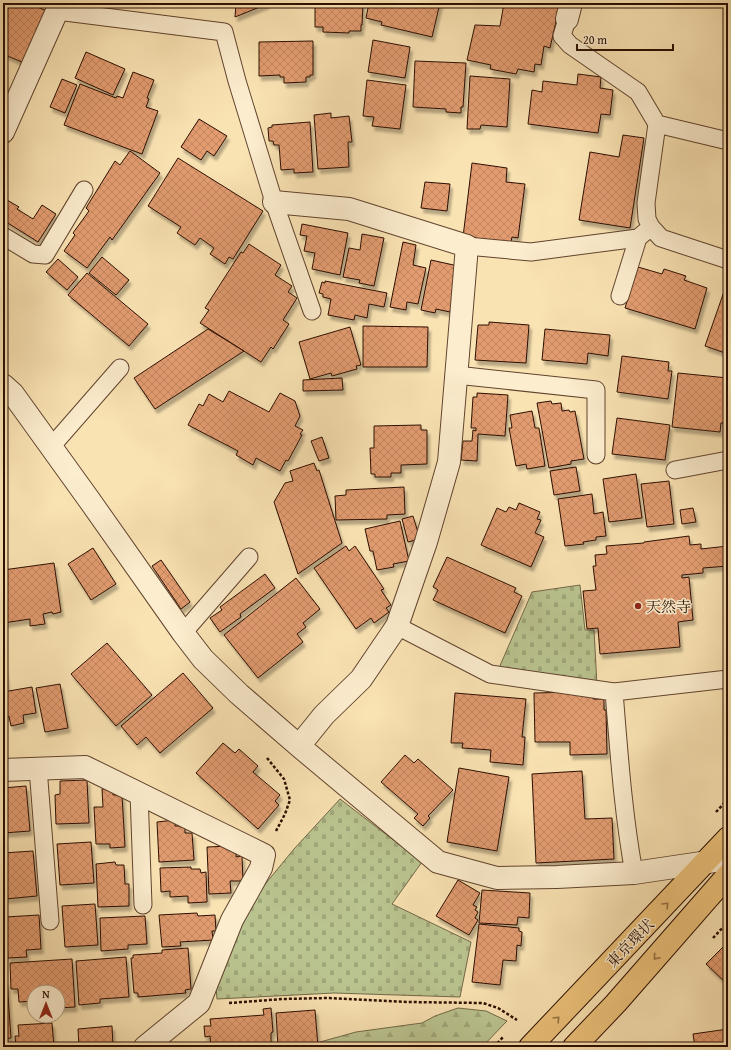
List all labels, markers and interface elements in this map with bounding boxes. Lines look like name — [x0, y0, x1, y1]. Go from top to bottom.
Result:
scale bar — [577, 26, 673, 52]
text: 20 m — [583, 31, 607, 48]
place label: 天然寺 — [646, 596, 691, 617]
marker: 天然寺 — [633, 601, 643, 611]
one-way arrow — [661, 902, 669, 910]
street label: 東京環状 — [602, 914, 658, 972]
one-way arrow — [654, 952, 661, 960]
north arrow — [26, 984, 66, 1024]
text: N — [42, 986, 50, 1002]
one-way arrow — [552, 1016, 560, 1024]

